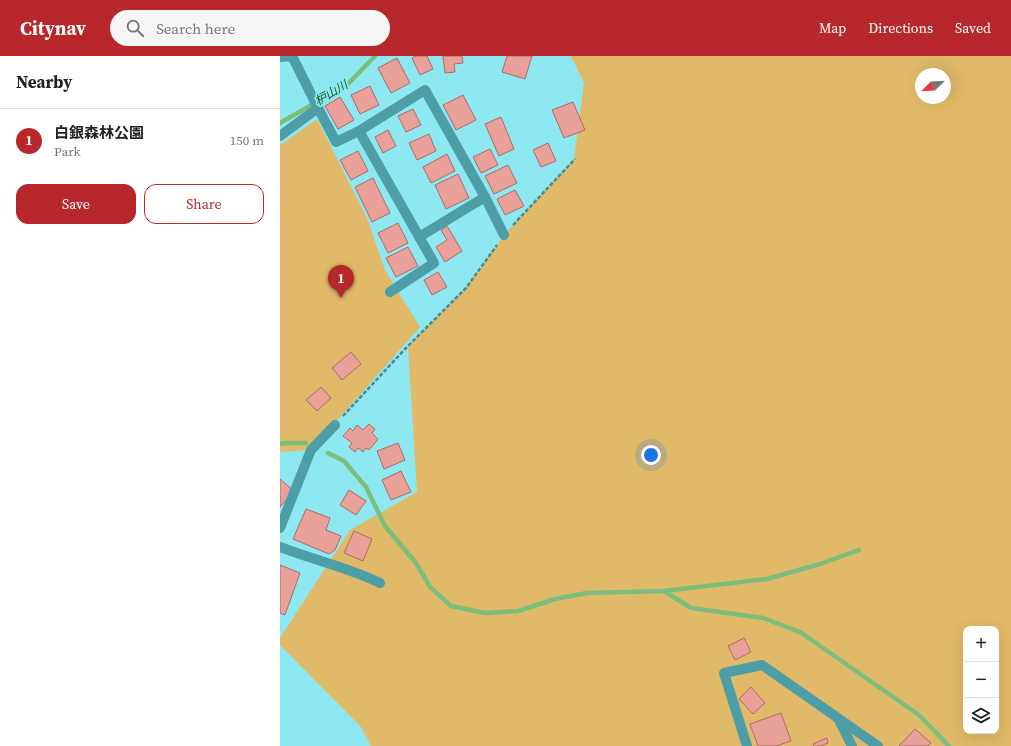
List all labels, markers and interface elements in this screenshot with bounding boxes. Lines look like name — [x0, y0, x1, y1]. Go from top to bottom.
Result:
search box — [110, 10, 390, 46]
text: Citynav — [20, 15, 86, 41]
icon: search — [124, 17, 146, 39]
text: Search here — [156, 18, 235, 39]
text: Map — [819, 18, 846, 38]
text: Directions — [868, 18, 933, 38]
text: Saved — [955, 18, 991, 38]
north arrow — [915, 68, 951, 104]
text: Nearby — [16, 70, 72, 94]
water label: 枦山川 — [311, 76, 352, 109]
text: 白銀森林公園 — [54, 122, 144, 143]
text: 1 — [25, 132, 33, 149]
text: 150 m — [230, 132, 264, 149]
text: Park — [54, 143, 81, 160]
button: Save — [16, 184, 136, 224]
button: Share — [144, 184, 264, 224]
pin: 1 — [328, 265, 354, 298]
your location — [641, 445, 661, 465]
map controls — [963, 626, 999, 734]
button: + — [963, 626, 999, 662]
button: − — [963, 662, 999, 698]
button: layers — [963, 698, 999, 734]

